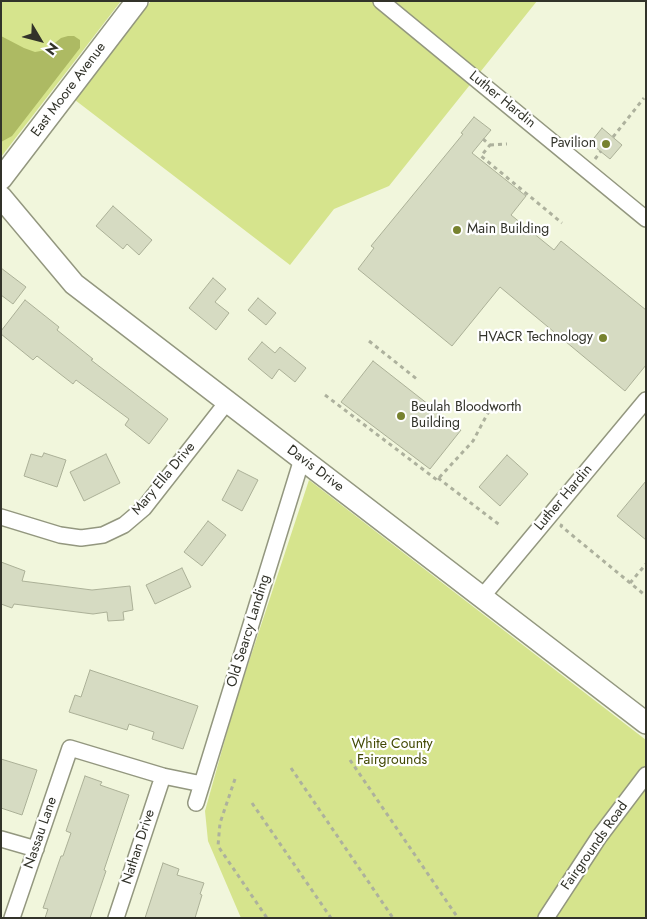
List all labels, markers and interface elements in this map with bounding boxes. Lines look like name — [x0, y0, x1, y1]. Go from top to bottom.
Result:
north arrow — [15, 15, 65, 65]
street label: East Moore Avenue — [28, 39, 110, 141]
text: N — [41, 39, 63, 59]
street label: Luther Hardin — [465, 68, 539, 132]
place label: Pavilion — [550, 136, 596, 152]
marker: Pavilion — [600, 138, 612, 150]
place label: Main Building — [467, 222, 549, 238]
marker: Main Building — [451, 224, 463, 236]
place label: HVACR Technology — [478, 330, 593, 346]
marker: HVACR Technology — [597, 332, 609, 344]
place label: Beulah Bloodworth Building — [411, 400, 522, 432]
marker: Beulah Bloodworth Building — [395, 410, 407, 422]
street label: Mary Ella Drive — [129, 439, 199, 519]
street label: Davis Drive — [283, 442, 347, 496]
street label: Luther Hardin — [532, 462, 596, 534]
street label: Old Searcy Landing — [224, 573, 274, 689]
park label: White County Fairgrounds — [351, 737, 433, 770]
street label: Nassau Lane — [21, 795, 61, 871]
street label: Fairgrounds Road — [558, 798, 632, 894]
street label: Nathan Drive — [119, 807, 159, 887]

